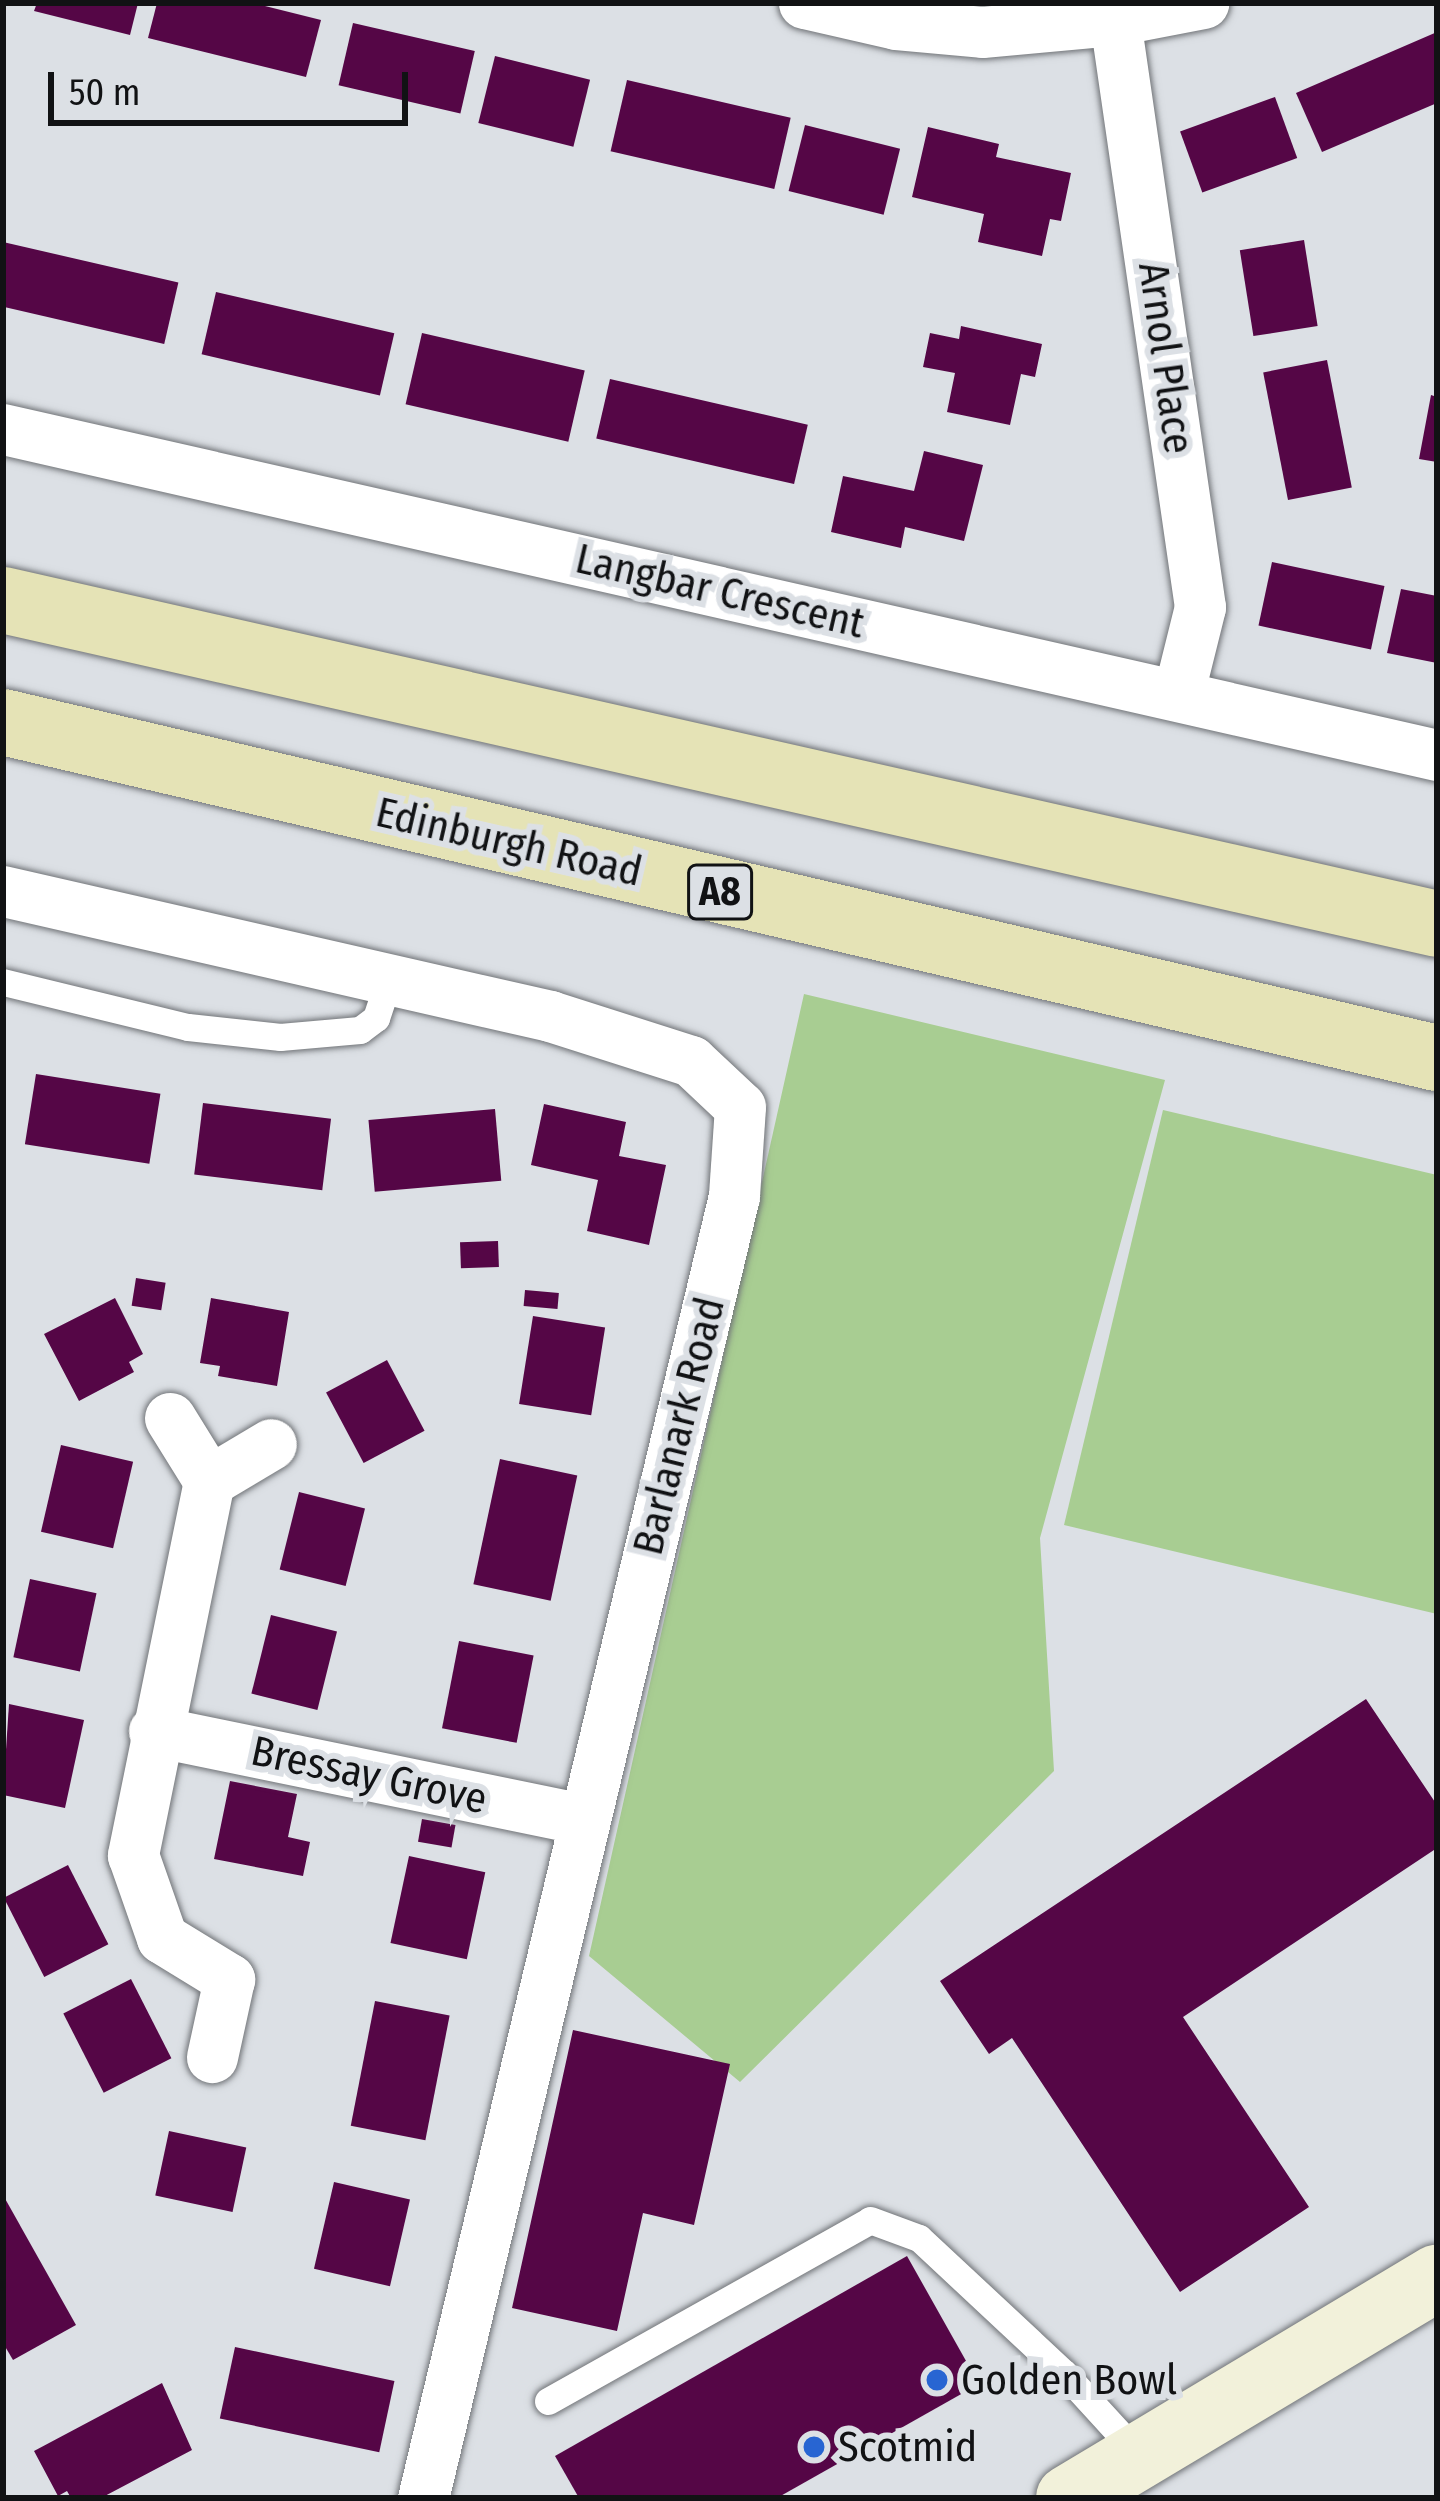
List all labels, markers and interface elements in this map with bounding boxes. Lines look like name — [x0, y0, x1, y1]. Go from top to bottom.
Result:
scale bar — [54, 48, 414, 122]
text: 50 m — [69, 71, 140, 115]
street label: Arnol Place — [1128, 259, 1204, 457]
street label: Langbar Crescent — [571, 533, 869, 649]
street label: Edinburgh Road — [371, 787, 647, 897]
road number: A8 — [687, 859, 753, 925]
street label: Barlanark Road — [623, 1292, 735, 1560]
street label: Bressay Grove — [247, 1725, 491, 1825]
place label: Golden Bowl — [961, 2355, 1177, 2405]
marker: Golden Bowl — [924, 2367, 950, 2393]
place label: Scotmid — [838, 2422, 977, 2472]
marker: Scotmid — [801, 2434, 827, 2460]

